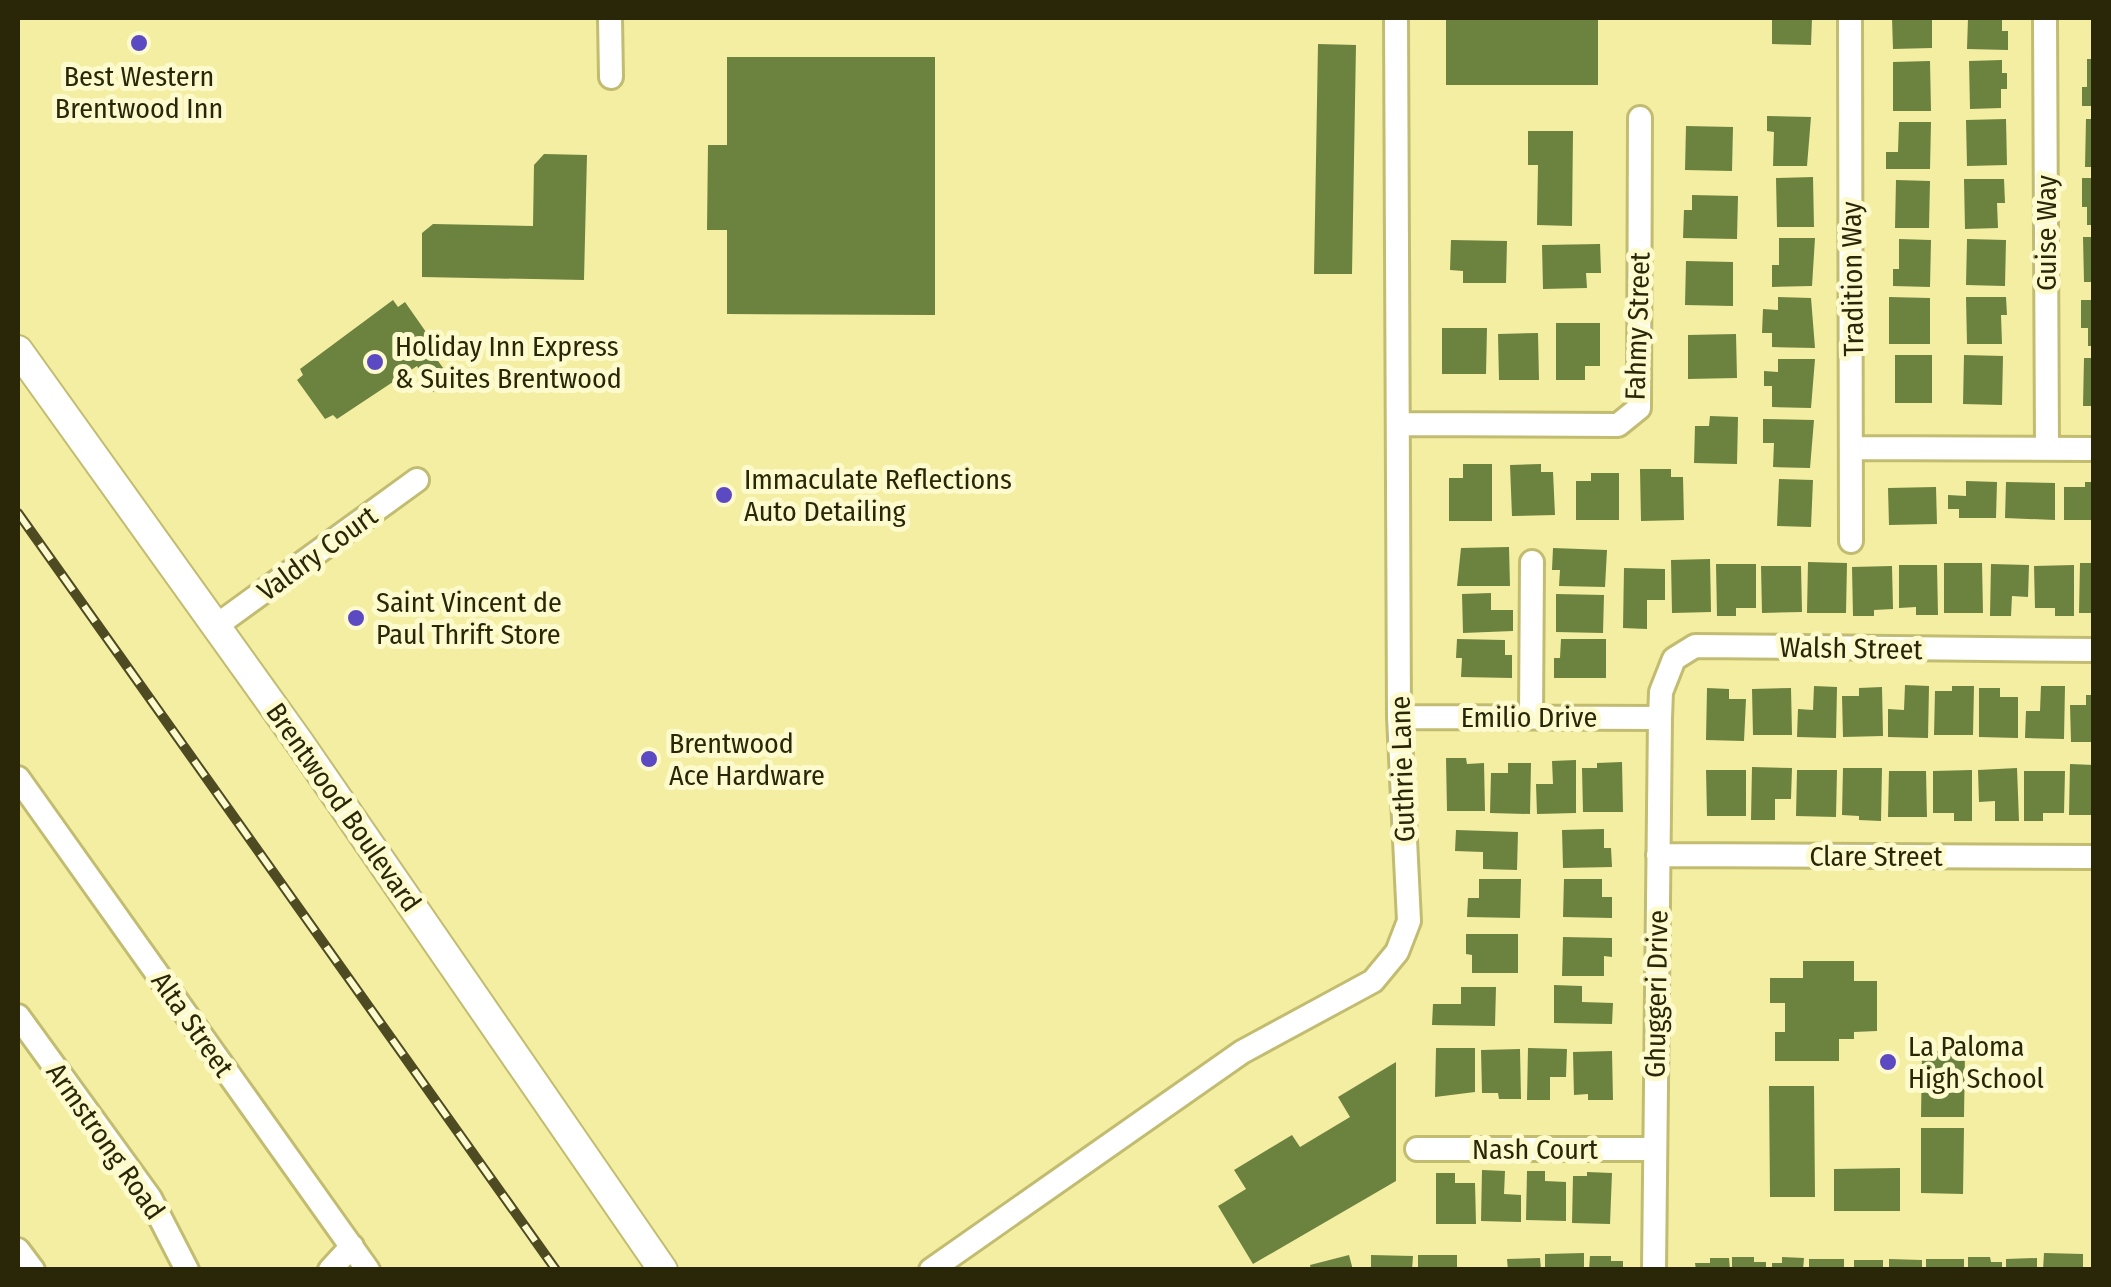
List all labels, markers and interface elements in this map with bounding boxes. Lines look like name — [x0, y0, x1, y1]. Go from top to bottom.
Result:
marker: Best Western Brentwood Inn — [128, 32, 150, 54]
place label: Best Western Brentwood Inn — [55, 60, 223, 125]
street label: Guise Way — [2030, 174, 2063, 291]
street label: Tradition Way — [1835, 201, 1870, 357]
street label: Fahmy Street — [1618, 250, 1657, 401]
place label: Holiday Inn Express & Suites Brentwood — [395, 330, 622, 395]
marker: Holiday Inn Express & Suites Brentwood — [364, 351, 386, 373]
place label: Immaculate Reflections Auto Detailing — [744, 463, 1012, 528]
marker: Immaculate Reflections Auto Detailing — [713, 484, 735, 506]
street label: Valdry Court — [251, 499, 384, 608]
place label: Saint Vincent de Paul Thrift Store — [376, 586, 562, 651]
marker: Saint Vincent de Paul Thrift Store — [345, 607, 367, 629]
street label: Walsh Street — [1779, 631, 1924, 666]
street label: Guthrie Lane — [1383, 695, 1422, 843]
street label: Brentwood Boulevard — [259, 697, 428, 918]
street label: Emilio Drive — [1461, 701, 1597, 734]
place label: Brentwood Ace Hardware — [669, 727, 825, 792]
marker: Brentwood Ace Hardware — [638, 748, 660, 770]
street label: Clare Street — [1809, 840, 1943, 873]
street label: Ghuggeri Drive — [1639, 910, 1674, 1078]
street label: Alta Street — [145, 966, 241, 1084]
place label: La Paloma High School — [1908, 1030, 2044, 1095]
marker: La Paloma High School — [1877, 1051, 1899, 1073]
street label: Armstrong Road — [39, 1057, 172, 1226]
street label: Nash Court — [1472, 1133, 1599, 1166]

